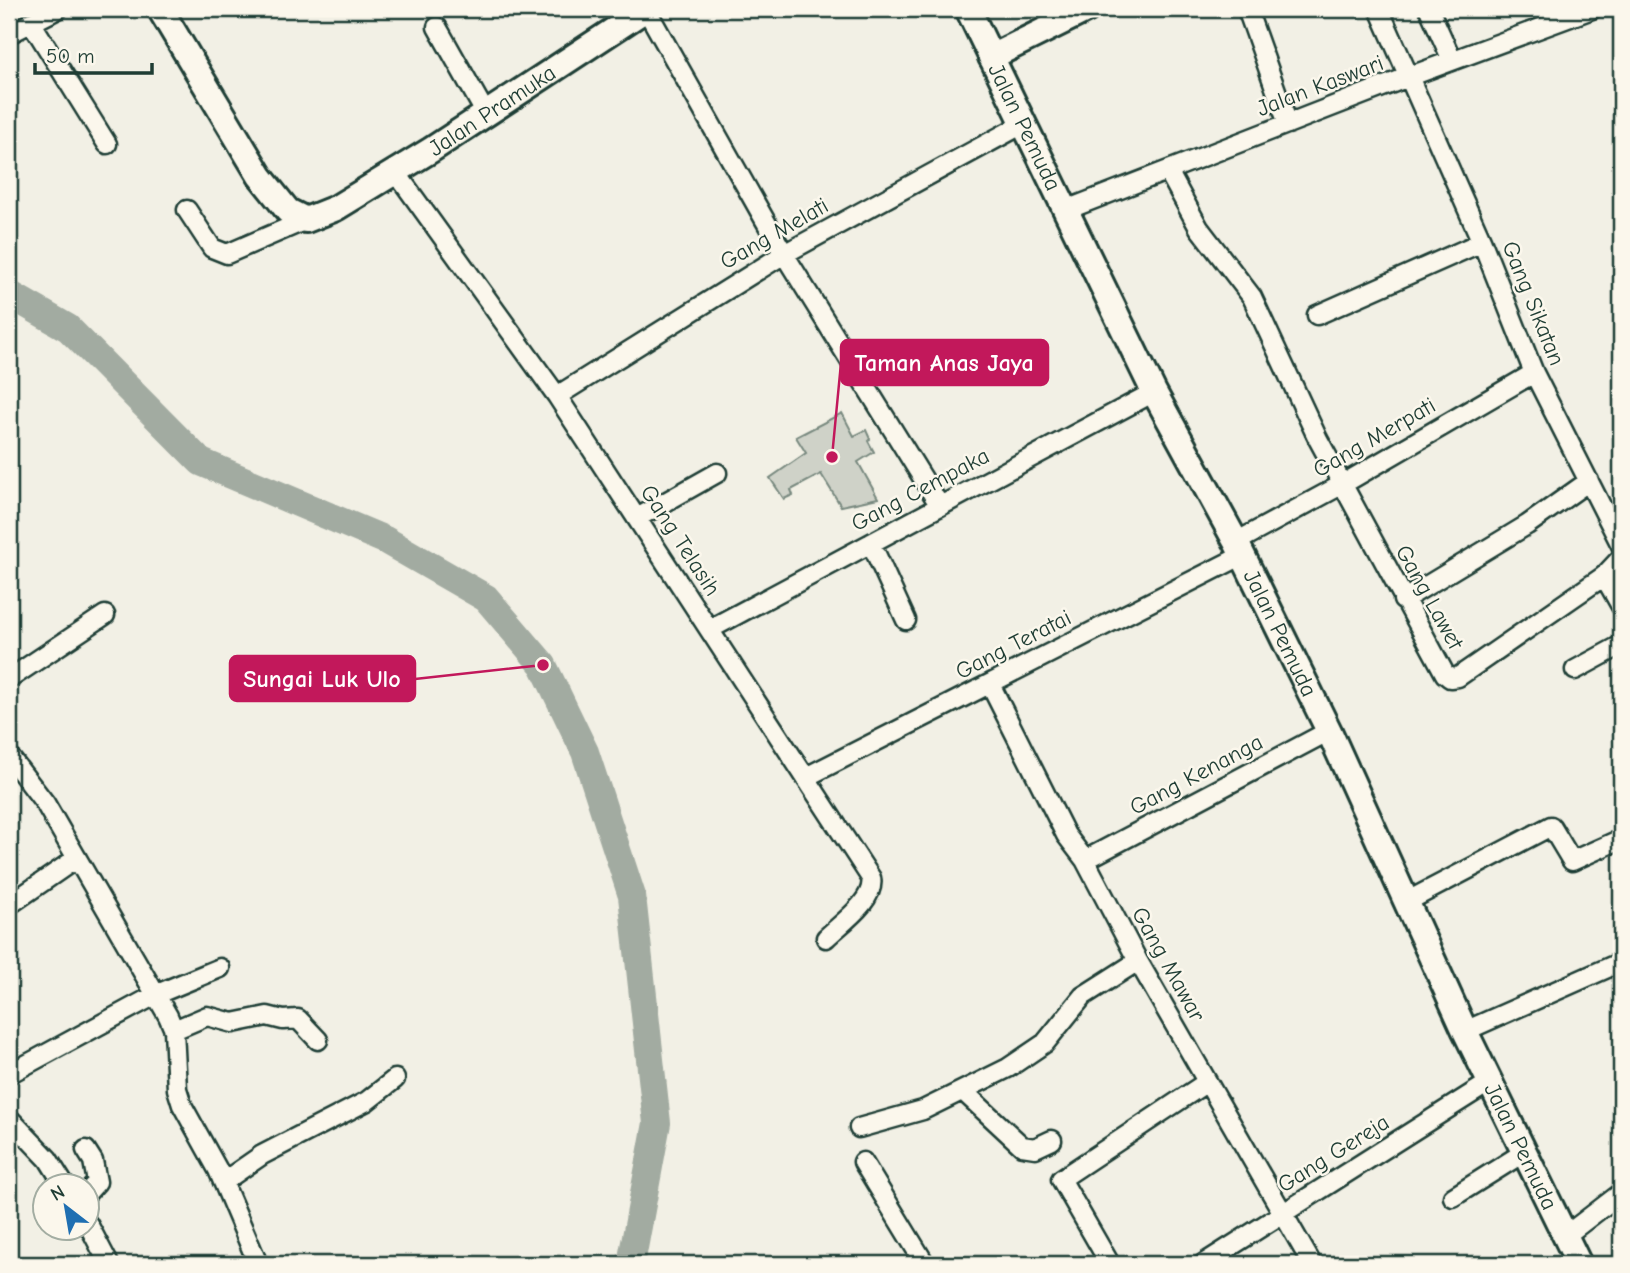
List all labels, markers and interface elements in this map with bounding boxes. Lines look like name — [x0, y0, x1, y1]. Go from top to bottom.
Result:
scale bar — [35, 32, 152, 76]
text: 50 m — [46, 44, 95, 68]
street label: Jalan Kaswari — [1253, 49, 1387, 122]
street label: Jalan Pramuka — [423, 59, 561, 162]
street label: Jalan Pemuda — [982, 59, 1067, 195]
street label: Gang Melati — [715, 192, 833, 275]
street label: Gang Sikatan — [1496, 237, 1571, 369]
callout: Taman Anas Jaya — [841, 340, 1048, 385]
text: Taman Anas Jaya — [854, 349, 1034, 377]
street label: Gang Merpati — [1308, 392, 1440, 483]
street label: Gang Cempaka — [847, 442, 994, 537]
street label: Gang Telasih — [635, 480, 726, 601]
street label: Gang Lawet — [1390, 540, 1470, 655]
street label: Jalan Pemuda — [1238, 565, 1323, 701]
street label: Gang Teratai — [951, 604, 1076, 685]
callout: Sungai Luk Ulo — [230, 656, 415, 701]
text: Sungai Luk Ulo — [243, 665, 401, 693]
street label: Gang Kenanga — [1125, 728, 1267, 821]
street label: Gang Mawar — [1126, 902, 1211, 1027]
street label: Jalan Pemuda — [1478, 1078, 1563, 1214]
street label: Gang Gereja — [1272, 1108, 1394, 1198]
north arrow — [32, 1172, 102, 1242]
text: N — [47, 1181, 69, 1206]

